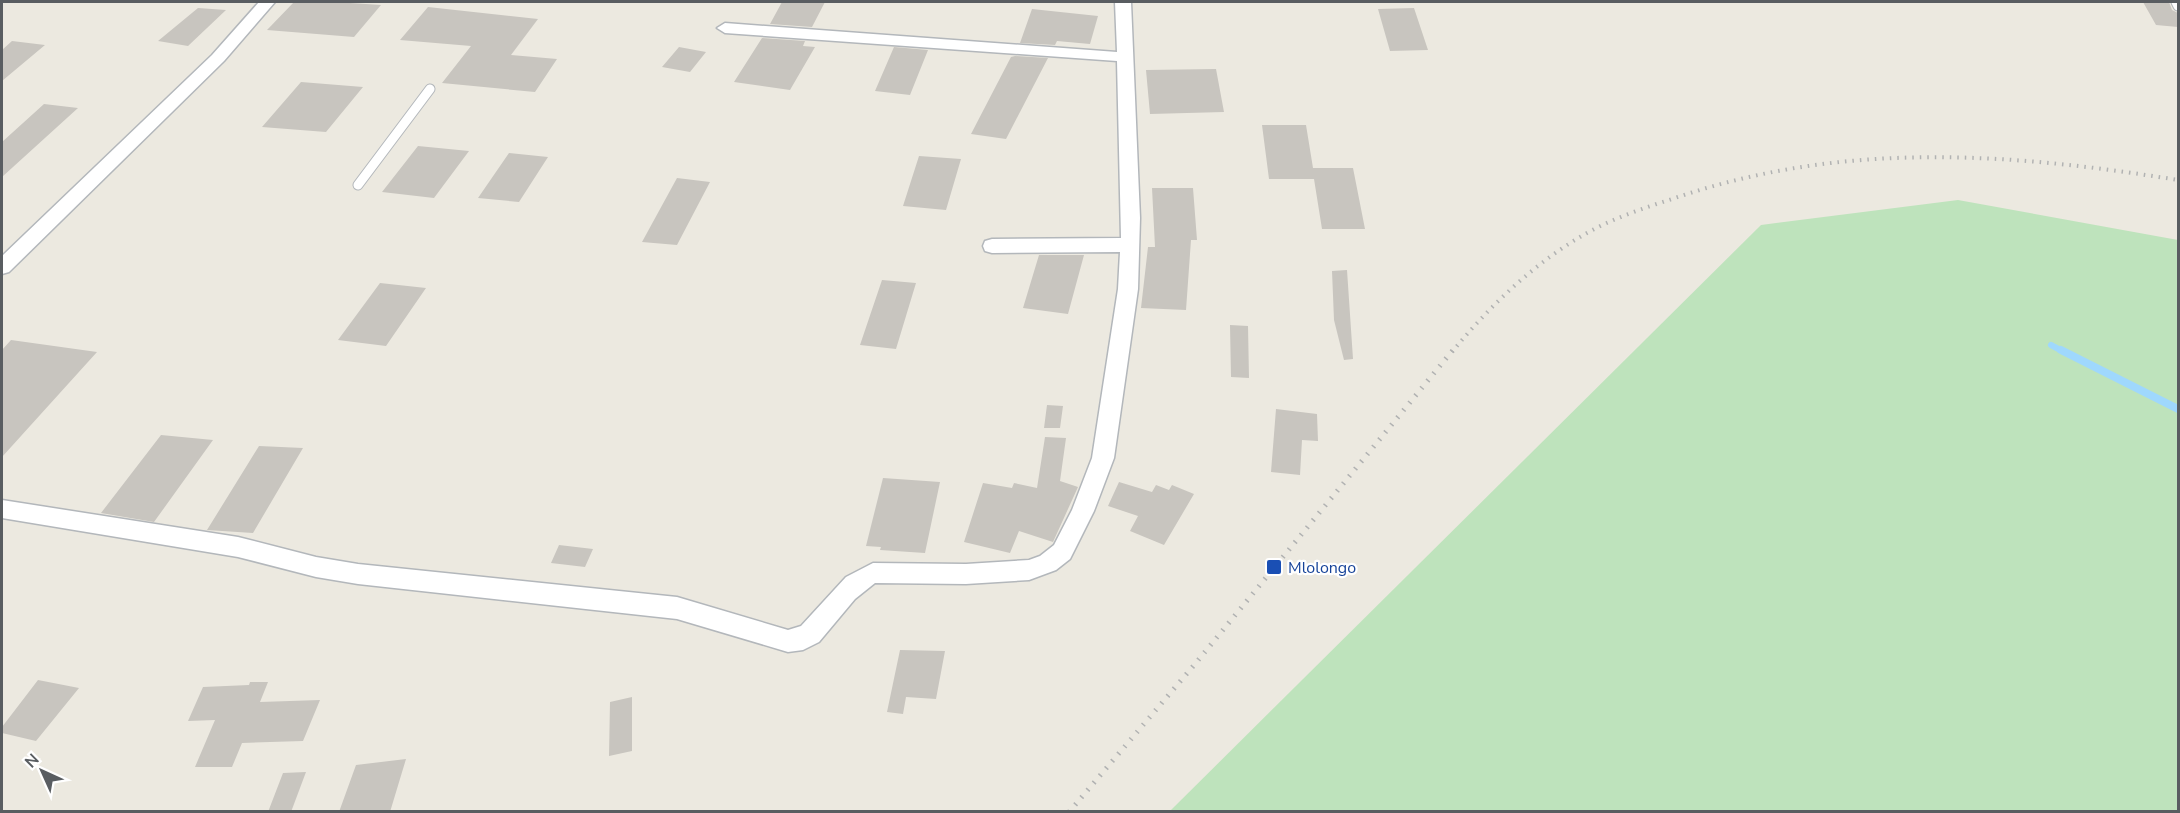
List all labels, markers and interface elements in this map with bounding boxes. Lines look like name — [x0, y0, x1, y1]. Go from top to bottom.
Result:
place label: Mlolongo — [1288, 557, 1356, 579]
marker: Mlolongo — [1265, 558, 1283, 576]
north arrow — [12, 741, 72, 801]
text: N — [20, 749, 44, 773]

